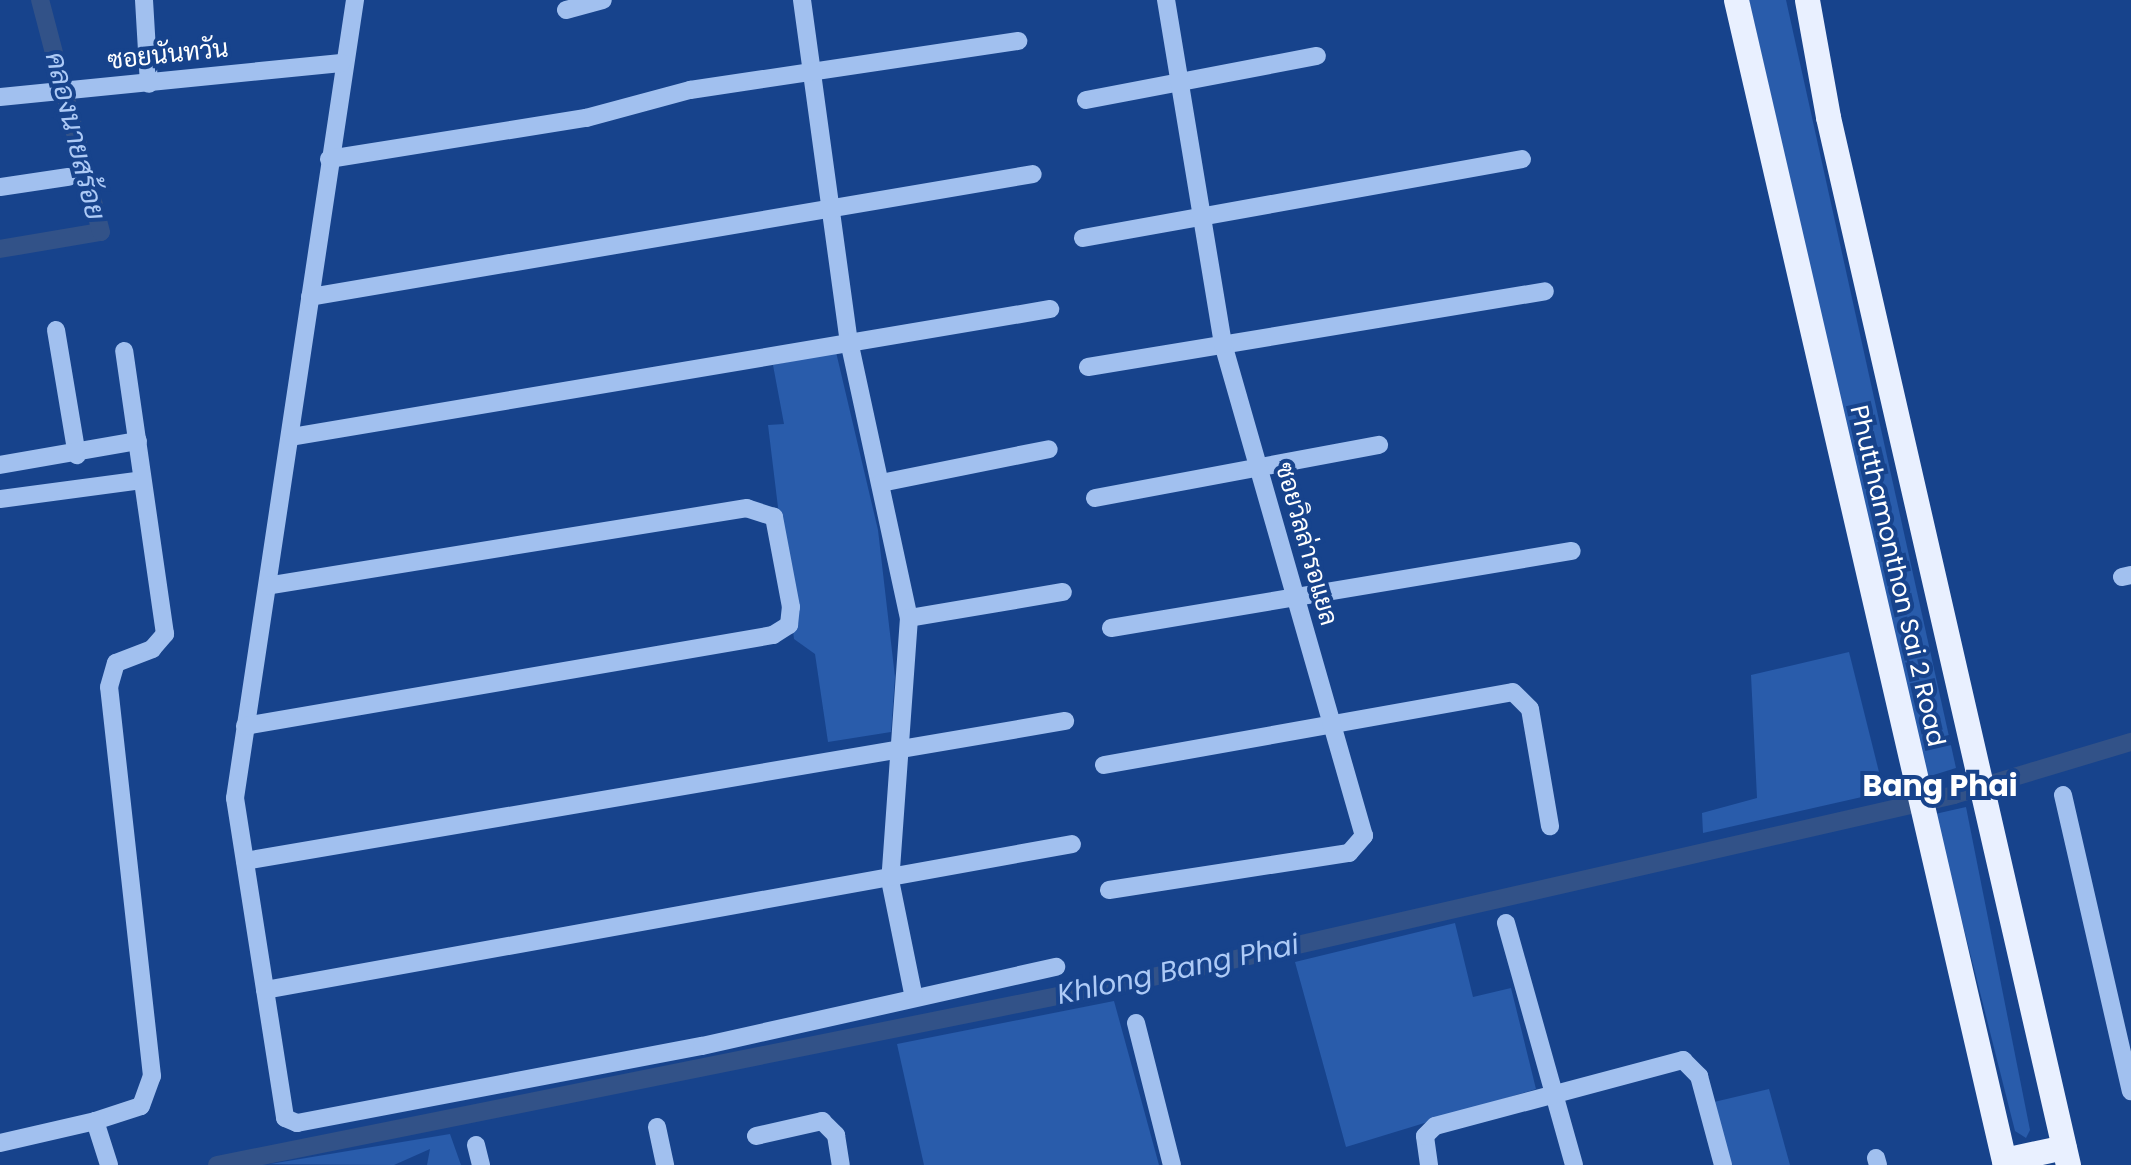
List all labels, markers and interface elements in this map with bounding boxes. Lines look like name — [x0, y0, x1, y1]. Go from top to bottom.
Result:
street label: ซอยนันทวัน — [106, 34, 230, 76]
water label: คลองนายสร้อย — [38, 49, 112, 223]
street label: Phutthamonthon Sai 2 Road — [1843, 402, 1951, 750]
street label: ซอยวิลล่ารอแยล — [1268, 459, 1344, 629]
district label: Bang Phai — [1862, 768, 2018, 804]
water label: Khlong Bang Phai — [1054, 928, 1302, 1012]

